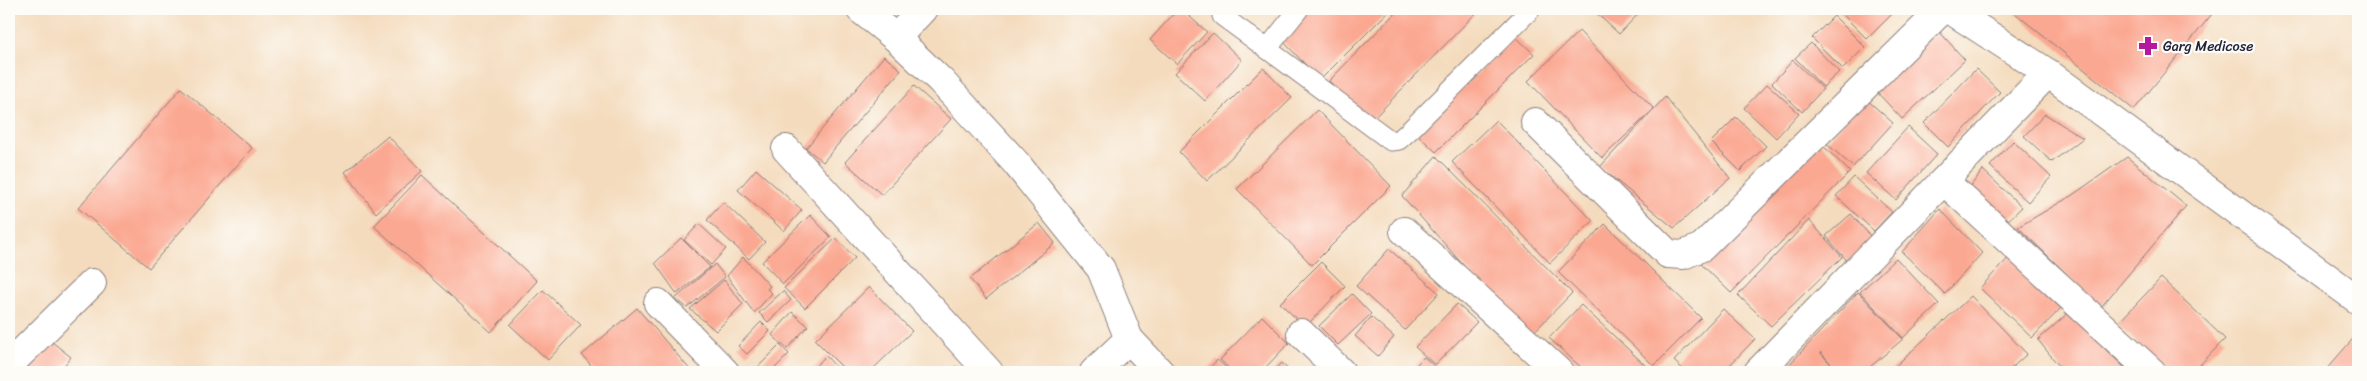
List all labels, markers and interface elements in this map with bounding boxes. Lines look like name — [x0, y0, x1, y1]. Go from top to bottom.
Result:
place label: Garg Medicose — [2163, 34, 2253, 59]
pharmacy icon: Garg Medicose — [2137, 35, 2159, 57]

